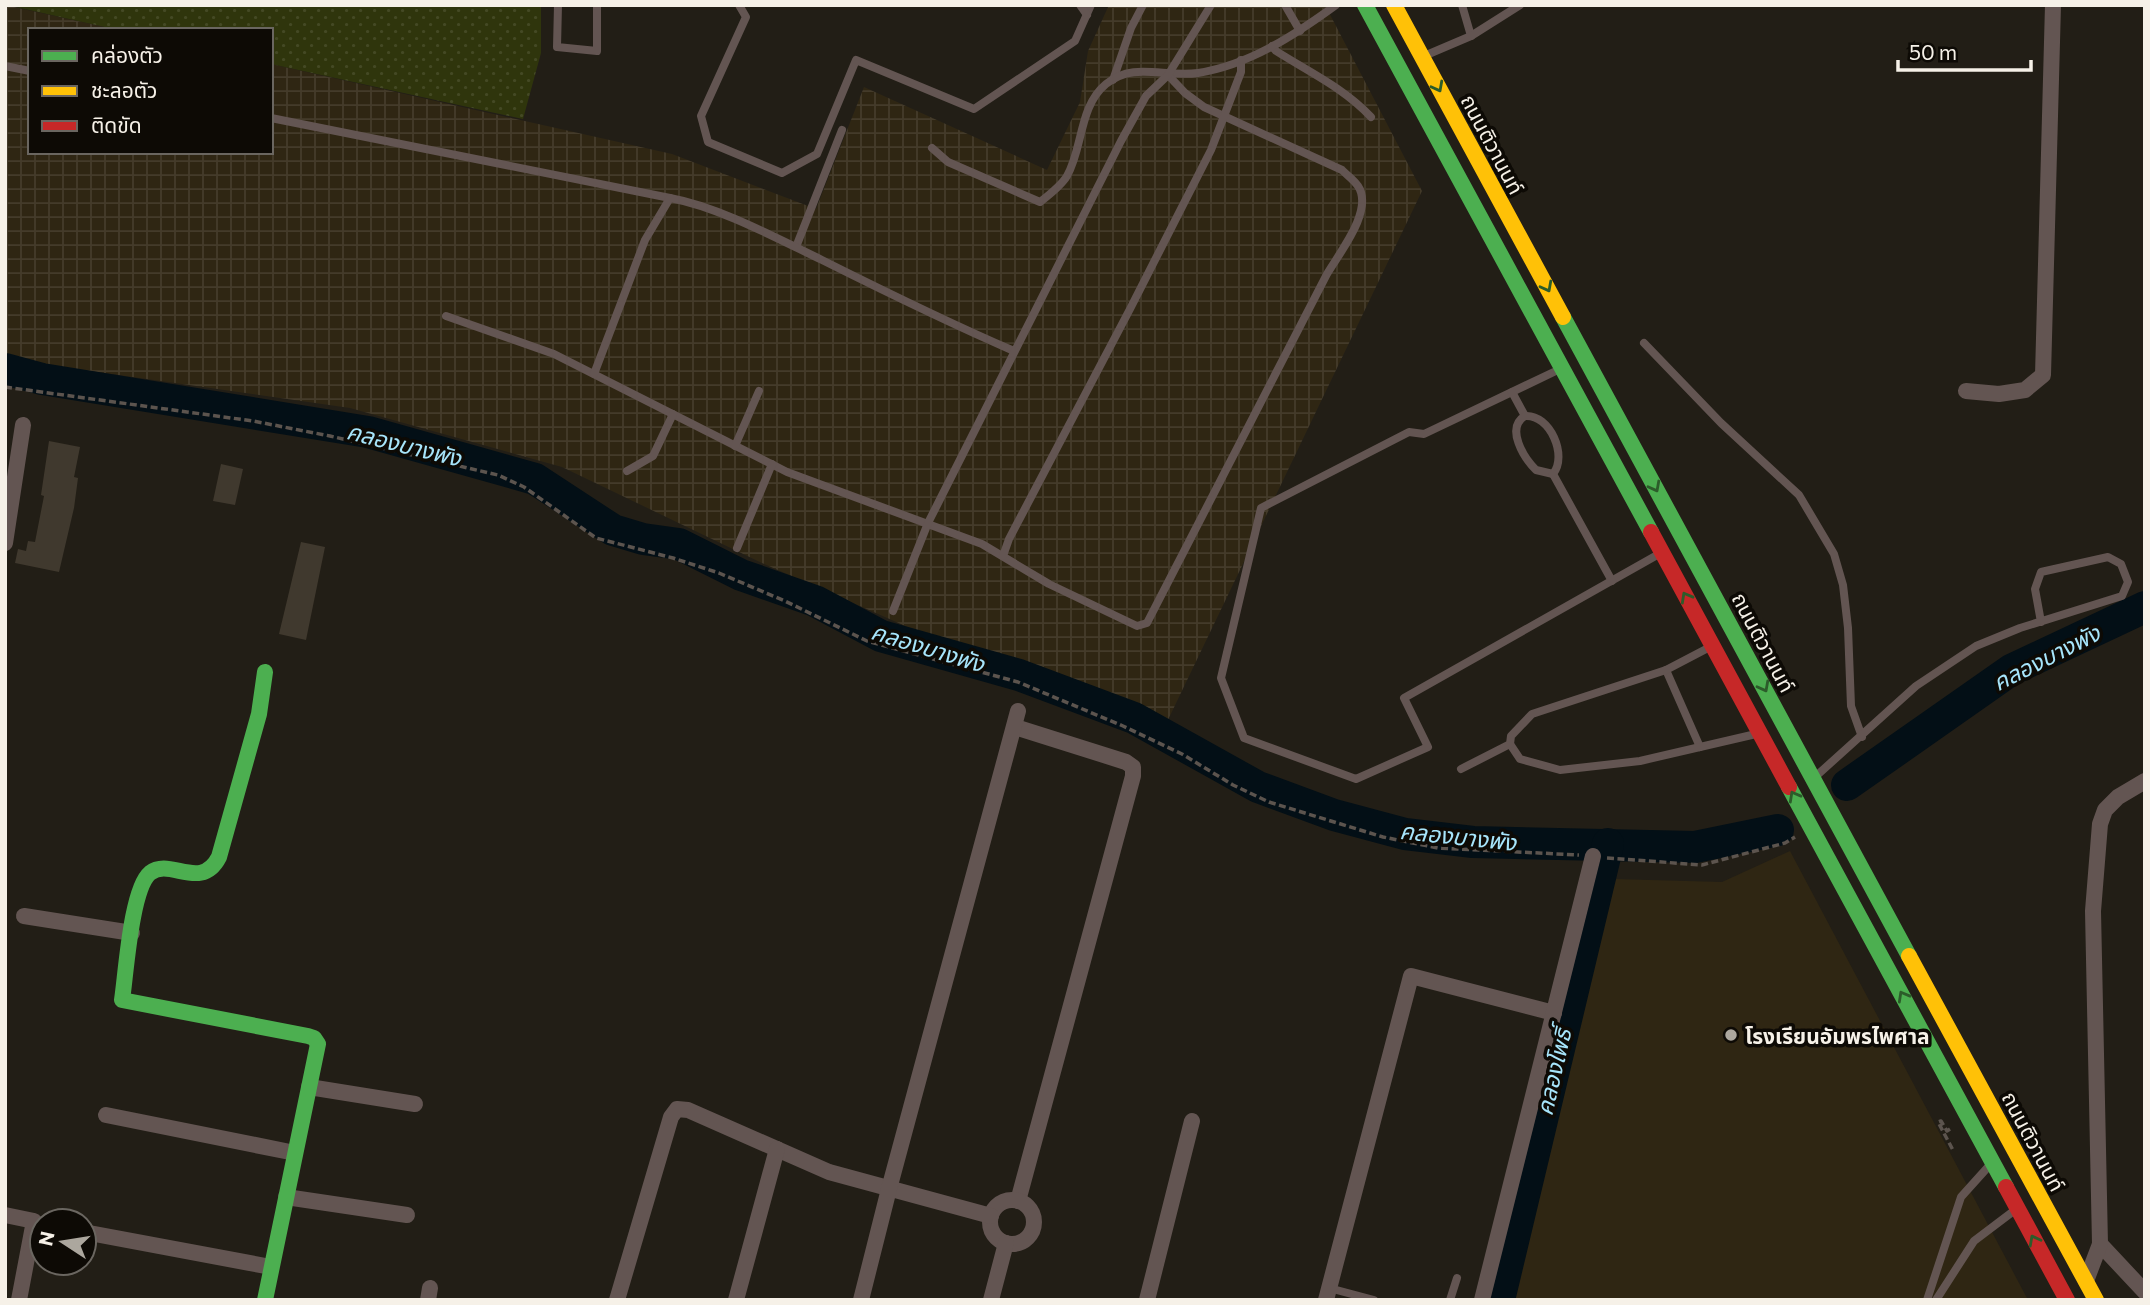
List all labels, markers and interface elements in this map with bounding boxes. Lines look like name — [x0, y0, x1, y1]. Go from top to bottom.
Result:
legend — [28, 28, 273, 154]
scale bar — [1898, 28, 2031, 72]
text: 50 m — [1909, 39, 1957, 64]
text: คล่องตัว — [91, 42, 163, 67]
text: ชะลอตัว — [91, 77, 157, 102]
one-way arrow — [1430, 79, 1443, 92]
street label: ถนนติวานนท์ — [1456, 90, 1530, 198]
text: ติดขัด — [91, 112, 142, 137]
one-way arrow — [1539, 279, 1552, 292]
water label: คลองบางพัง — [344, 416, 466, 472]
one-way arrow — [1647, 479, 1660, 492]
street label: ถนนติวานนท์ — [1727, 588, 1801, 696]
one-way arrow — [1680, 591, 1694, 604]
water label: คลองบางพัง — [868, 617, 989, 678]
water label: คลองบางพัง — [1988, 617, 2106, 696]
one-way arrow — [1755, 679, 1769, 692]
one-way arrow — [1789, 791, 1802, 804]
water label: คลองบางพัง — [1398, 816, 1519, 856]
one-way arrow — [1898, 991, 1911, 1004]
water label: คลองโพธิ์ — [1529, 1020, 1578, 1118]
place label: โรงเรียนอัมพรไพศาล — [1745, 1023, 1930, 1048]
marker: โรงเรียนอัมพรไพศาล — [1723, 1027, 1739, 1043]
street label: ถนนติวานนท์ — [1997, 1087, 2071, 1195]
north arrow — [28, 1207, 98, 1277]
text: N — [33, 1229, 59, 1248]
one-way arrow — [2029, 1234, 2042, 1247]

